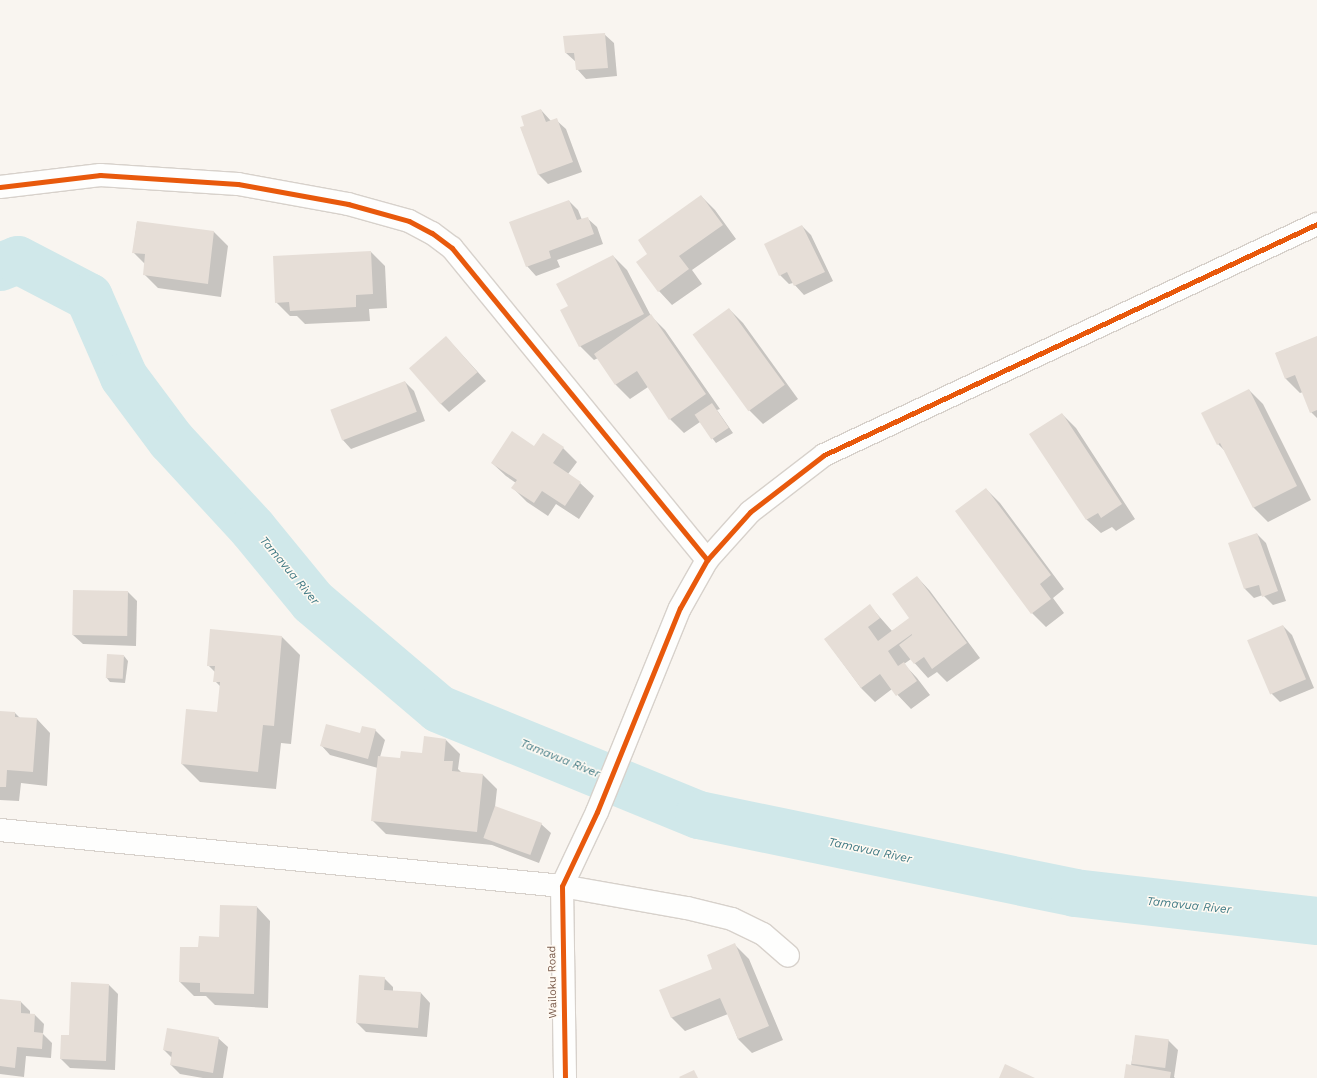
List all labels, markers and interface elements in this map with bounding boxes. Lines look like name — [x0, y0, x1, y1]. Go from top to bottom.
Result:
water label: Tamavua River — [256, 534, 322, 608]
water label: Tamavua River — [518, 736, 602, 782]
water label: Tamavua River — [827, 835, 913, 867]
water label: Tamavua River — [1146, 894, 1232, 918]
street label: Wailoku Road — [546, 945, 560, 1019]

